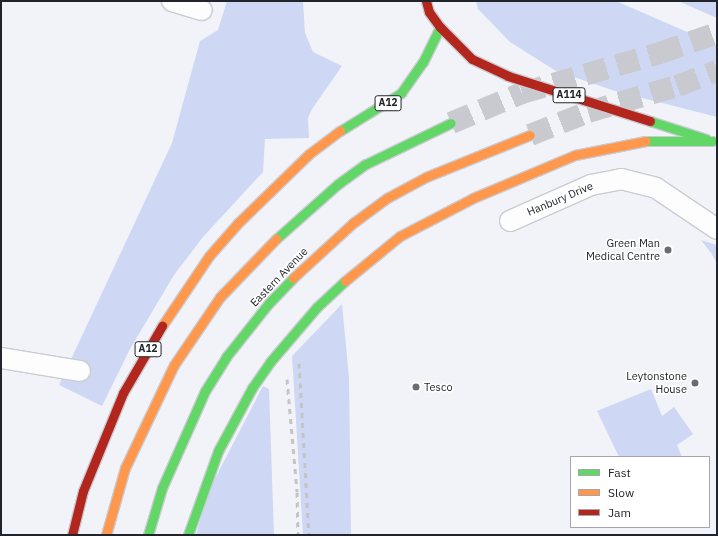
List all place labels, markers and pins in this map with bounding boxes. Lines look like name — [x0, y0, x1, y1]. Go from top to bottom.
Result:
place label: Green Man Medical Centre — [586, 237, 660, 263]
marker: Green Man Medical Centre — [663, 245, 673, 255]
place label: Leytonstone House — [626, 370, 687, 396]
marker: Leytonstone House — [690, 378, 700, 388]
place label: Tesco — [424, 380, 453, 394]
marker: Tesco — [411, 382, 421, 392]

